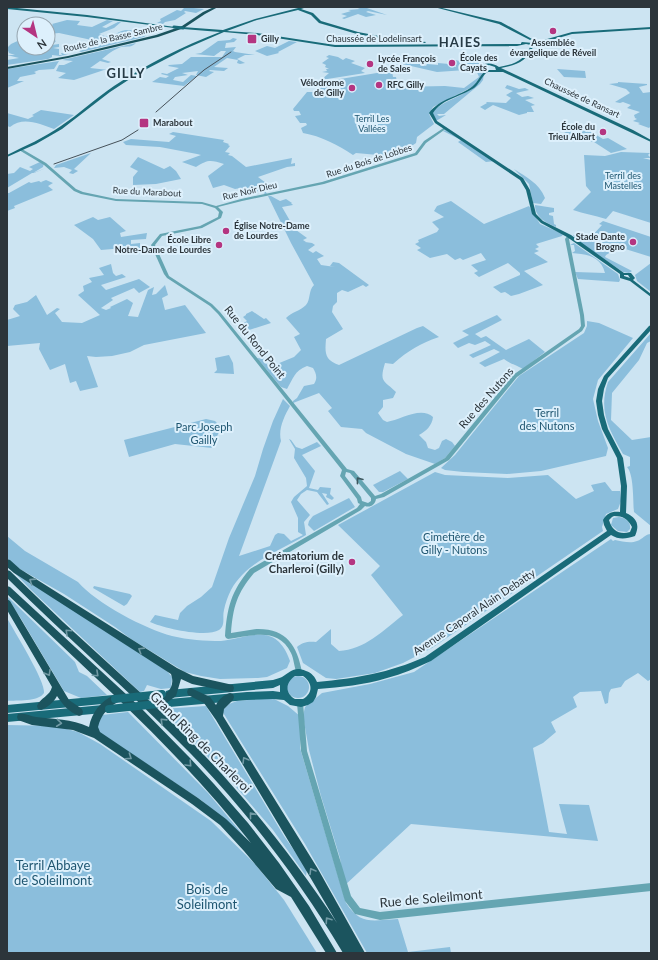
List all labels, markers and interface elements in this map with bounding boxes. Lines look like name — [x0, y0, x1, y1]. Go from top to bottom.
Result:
north arrow — [16, 16, 56, 56]
street label: Route de la Basse Sambre — [62, 21, 164, 54]
marker: Assemblée évangelique de Réveil — [548, 26, 558, 36]
marker: Gilly — [246, 33, 258, 45]
place label: Gilly — [261, 33, 279, 44]
street label: Chaussée de Lodelinsart — [326, 33, 423, 44]
district label: HAIES — [439, 34, 481, 50]
text: N — [35, 37, 49, 52]
place label: Assemblée évangelique de Réveil — [510, 37, 596, 58]
place label: École des Cayats — [460, 52, 498, 73]
place label: Lycée François de Sales — [378, 53, 436, 74]
marker: École des Cayats — [447, 58, 457, 68]
marker: Lycée François de Sales — [365, 59, 375, 69]
district label: GILLY — [107, 65, 146, 81]
street label: Chaussée de Ransart — [543, 75, 622, 120]
place label: Vélodrome de Gilly — [299, 77, 344, 98]
place label: RFC Gilly — [387, 79, 424, 90]
marker: RFC Gilly — [374, 80, 384, 90]
marker: Vélodrome de Gilly — [347, 83, 357, 93]
park label: Terril Les Vallées — [354, 113, 390, 134]
marker: Marabout — [138, 117, 150, 129]
place label: Marabout — [153, 117, 193, 128]
place label: École du Trieu Albart — [548, 121, 596, 142]
marker: École du Trieu Albart — [598, 127, 608, 137]
street label: Rue du Bois de Lobbes — [325, 141, 413, 180]
park label: Terril des Mastelles — [604, 170, 642, 191]
street label: Rue Noir Dieu — [222, 179, 278, 202]
street label: Rue du Marabout — [112, 184, 182, 199]
place label: Église Notre-Dame de Lourdes — [234, 220, 310, 241]
marker: Église Notre-Dame de Lourdes — [221, 226, 231, 236]
place label: Stade Dante Brogno — [576, 231, 625, 252]
place label: École Libre Notre-Dame de Lourdes — [115, 234, 211, 255]
marker: Stade Dante Brogno — [628, 237, 638, 247]
marker: École Libre Notre-Dame de Lourdes — [214, 240, 224, 250]
street label: Rue du Rond Point — [222, 303, 289, 381]
street label: Rue des Nutons — [456, 364, 516, 431]
park label: Terril des Nutons — [519, 406, 575, 432]
park label: Parc Joseph Gailly — [176, 420, 233, 446]
one-way arrow — [356, 477, 363, 484]
park label: Cimetière de Gilly - Nutons — [421, 530, 487, 556]
place label: Crématorium de Charleroi (Gilly) — [265, 549, 344, 575]
marker: Crématorium de Charleroi (Gilly) — [347, 557, 357, 567]
street label: Avenue Caporal Alain Debatty — [410, 566, 538, 657]
one-way arrow — [29, 578, 36, 585]
one-way arrow — [65, 630, 72, 637]
one-way arrow — [138, 648, 145, 655]
one-way arrow — [43, 669, 50, 676]
one-way arrow — [91, 669, 99, 676]
street label: Grand Ring de Charleroi — [147, 688, 255, 796]
one-way arrow — [56, 718, 62, 727]
one-way arrow — [160, 718, 168, 725]
one-way arrow — [125, 752, 132, 760]
one-way arrow — [242, 757, 249, 764]
one-way arrow — [184, 759, 192, 767]
one-way arrow — [250, 812, 257, 819]
park label: Terril Abbaye de Soleilmont — [14, 857, 92, 888]
one-way arrow — [310, 868, 317, 875]
park label: Bois de Soleilmont — [177, 881, 238, 912]
street label: Rue de Soleilmont — [379, 886, 483, 910]
one-way arrow — [326, 917, 333, 924]

